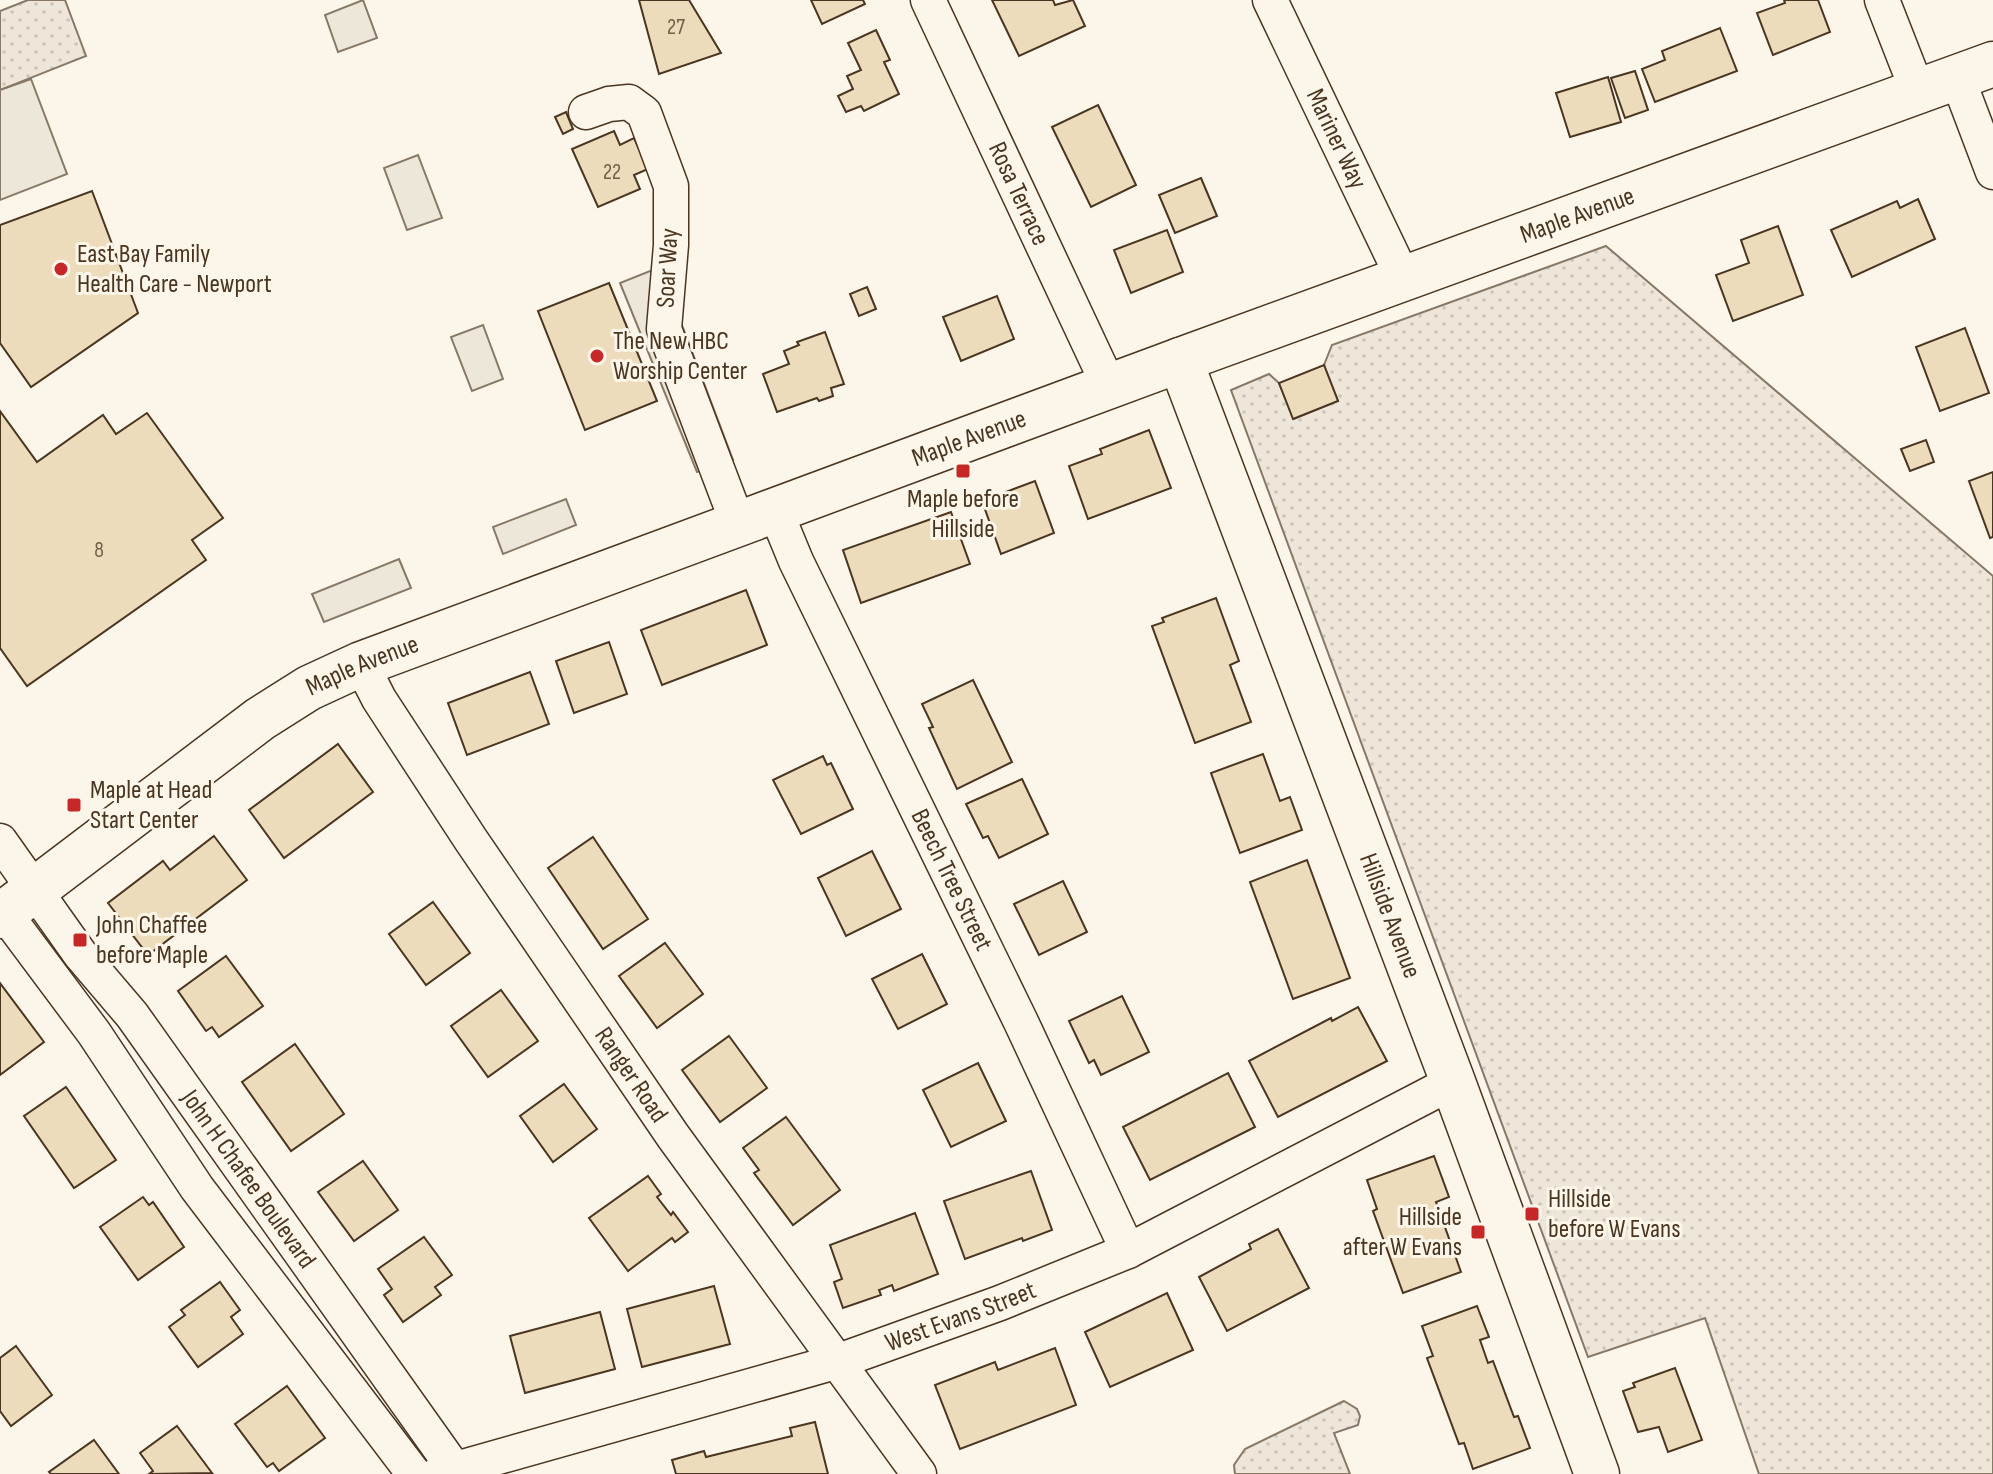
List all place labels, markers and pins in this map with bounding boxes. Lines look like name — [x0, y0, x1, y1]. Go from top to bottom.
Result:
place label: East Bay Family Health Care - Newport — [77, 239, 272, 300]
marker: East Bay Family Health Care - Newport — [52, 260, 70, 278]
place label: The New HBC Worship Center — [613, 326, 748, 387]
marker: The New HBC Worship Center — [588, 347, 606, 365]
marker: Maple before Hillside — [954, 462, 972, 480]
place label: Maple before Hillside — [907, 484, 1019, 545]
place label: Maple at Head Start Center — [90, 775, 212, 836]
marker: Maple at Head Start Center — [65, 796, 83, 814]
place label: John Chaffee before Maple — [95, 910, 208, 971]
marker: John Chaffee before Maple — [71, 931, 89, 949]
place label: Hillside before W Evans — [1548, 1184, 1681, 1245]
place label: Hillside after W Evans — [1343, 1202, 1462, 1263]
marker: Hillside before W Evans — [1523, 1205, 1541, 1223]
marker: Hillside after W Evans — [1469, 1223, 1487, 1241]

